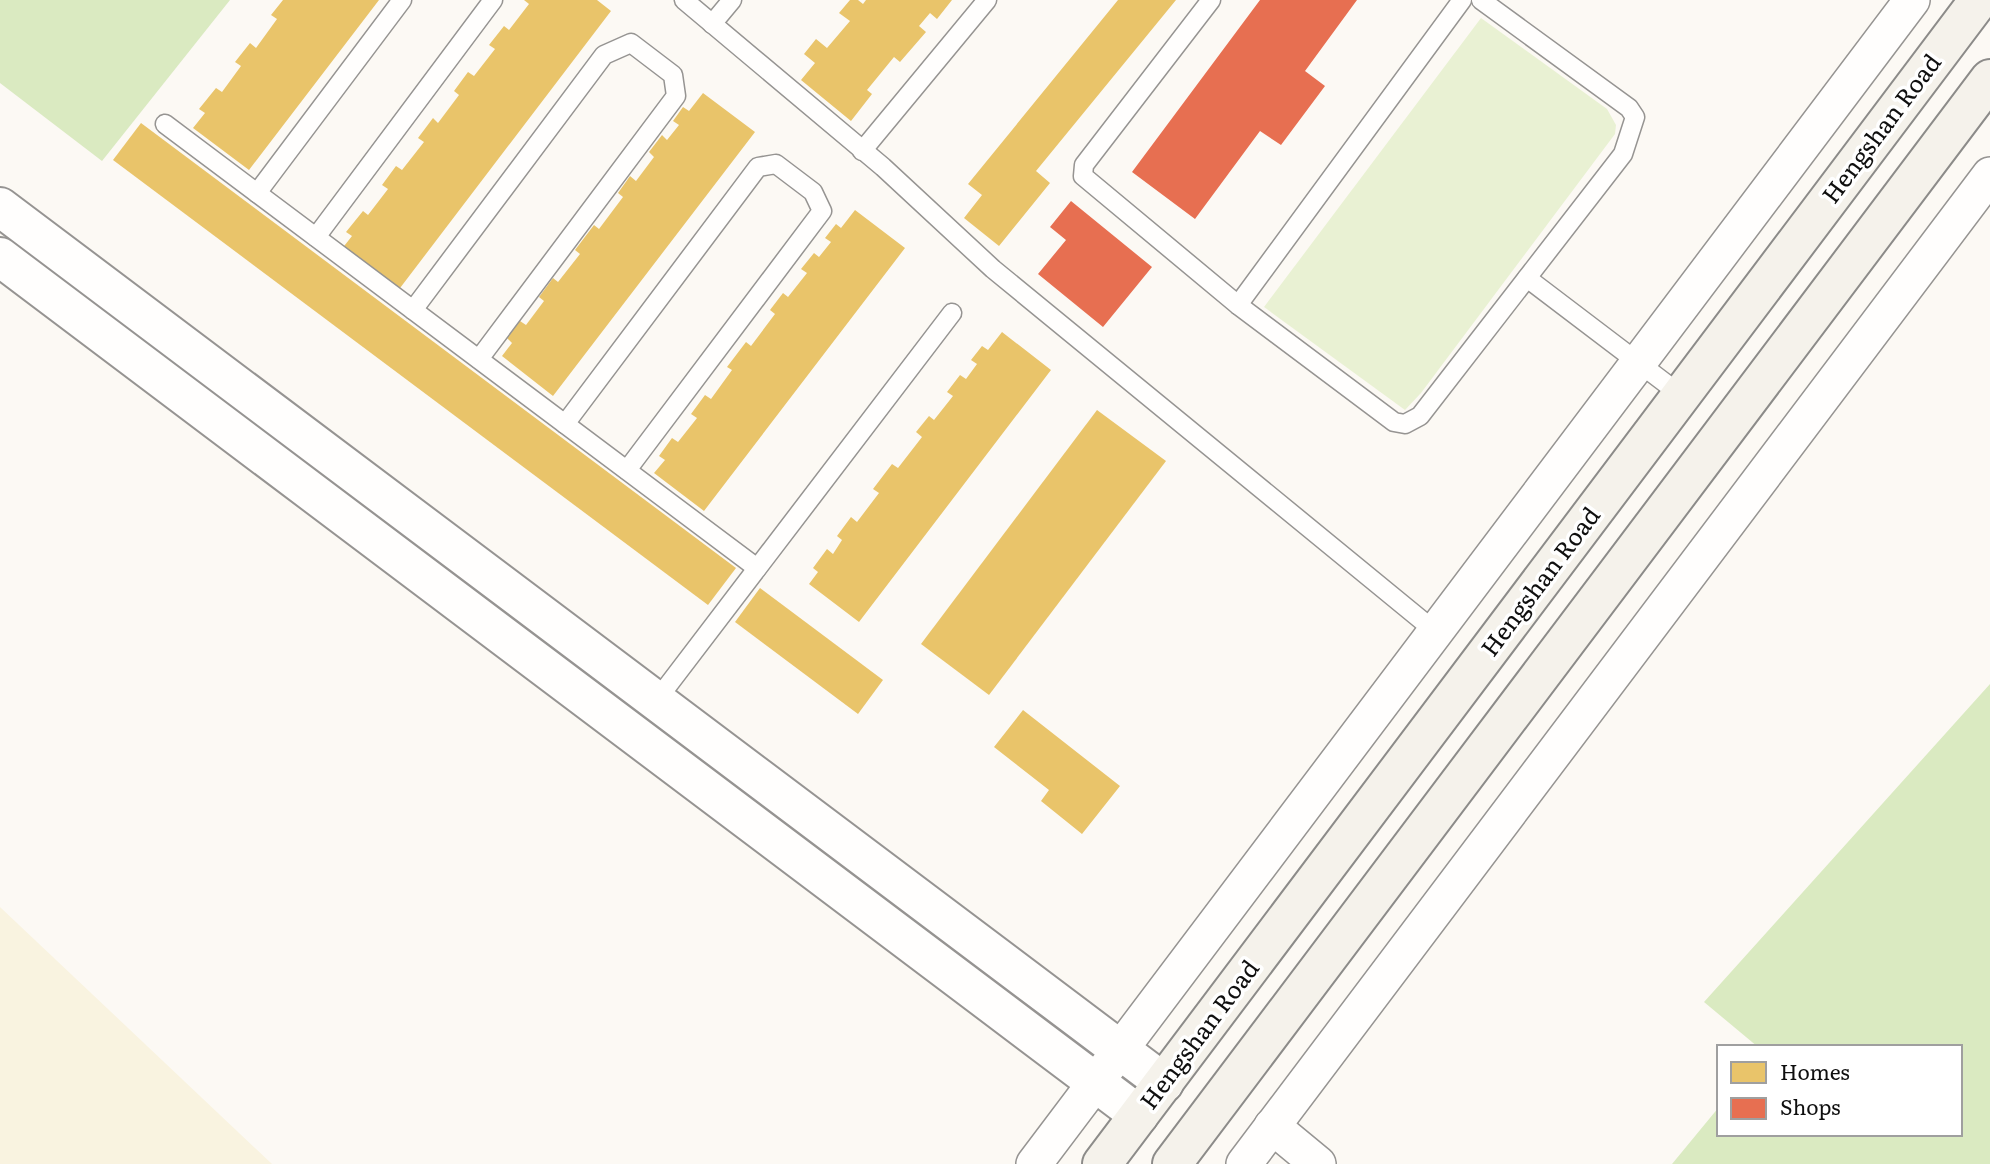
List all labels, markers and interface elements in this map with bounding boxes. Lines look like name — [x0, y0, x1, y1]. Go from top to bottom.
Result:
street label: Hengshan Road — [1812, 45, 1948, 210]
street label: Hengshan Road — [1471, 498, 1607, 663]
street label: Hengshan Road — [1130, 951, 1266, 1116]
legend — [1717, 1045, 1962, 1136]
text: Homes — [1780, 1055, 1850, 1086]
text: Shops — [1780, 1090, 1841, 1121]

